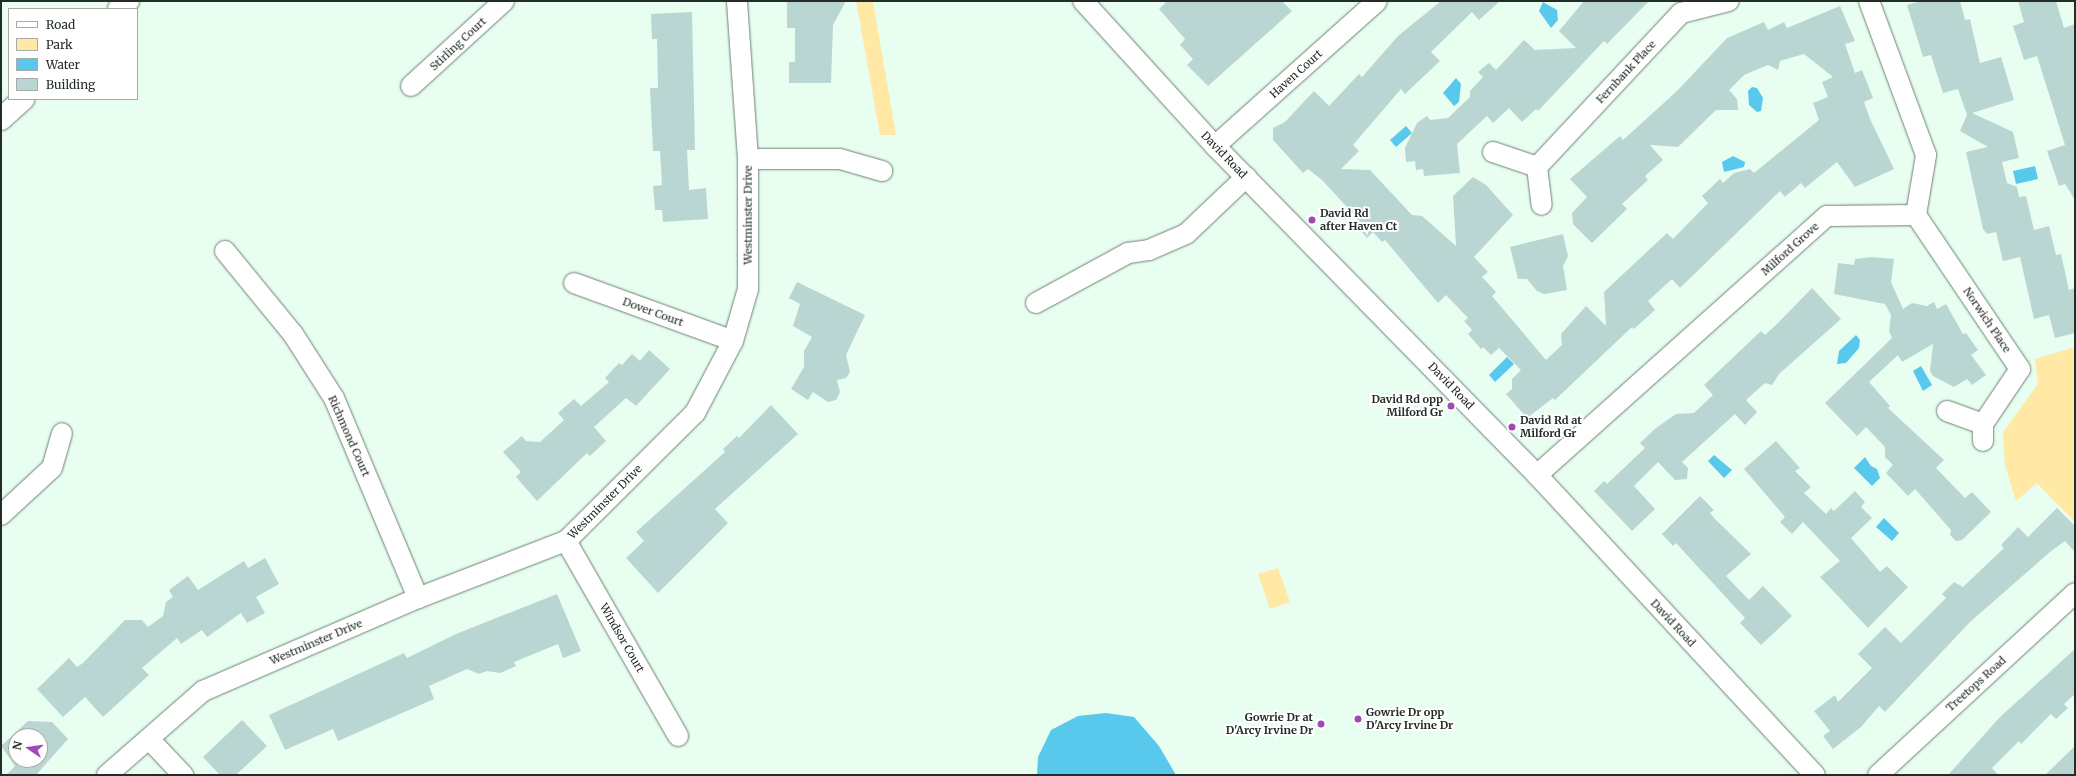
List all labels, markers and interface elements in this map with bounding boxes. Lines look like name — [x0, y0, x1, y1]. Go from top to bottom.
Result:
legend — [8, 8, 138, 100]
street label: Stirling Court — [427, 15, 489, 73]
text: Road — [46, 17, 75, 32]
text: Park — [46, 37, 73, 52]
street label: Fernbank Place — [1594, 38, 1658, 106]
street label: Haven Court — [1267, 47, 1325, 101]
text: Water — [46, 57, 80, 72]
text: Building — [46, 77, 95, 92]
street label: David Road — [1198, 129, 1250, 181]
street label: Westminster Drive — [741, 165, 755, 265]
place label: David Rd after Haven Ct — [1320, 207, 1397, 233]
marker: David Rd after Haven Ct — [1307, 215, 1317, 225]
street label: Milford Grove — [1759, 220, 1821, 278]
street label: Norwich Place — [1960, 285, 2014, 355]
street label: Dover Court — [621, 295, 685, 329]
street label: David Road — [1425, 360, 1477, 412]
street label: Richmond Court — [325, 393, 373, 479]
place label: David Rd opp Milford Gr — [1371, 393, 1443, 419]
marker: David Rd opp Milford Gr — [1446, 401, 1456, 411]
place label: David Rd at Milford Gr — [1520, 414, 1582, 440]
marker: David Rd at Milford Gr — [1507, 422, 1517, 432]
street label: Westminster Drive — [565, 462, 645, 542]
street label: David Road — [1648, 597, 1698, 649]
street label: Windsor Court — [597, 601, 647, 675]
street label: Westminster Drive — [268, 617, 364, 667]
street label: Treetops Road — [1943, 654, 2009, 714]
place label: Gowrie Dr opp D'Arcy Irvine Dr — [1366, 706, 1453, 732]
place label: Gowrie Dr at D'Arcy Irvine Dr — [1226, 711, 1313, 737]
marker: Gowrie Dr opp D'Arcy Irvine Dr — [1353, 714, 1363, 724]
marker: Gowrie Dr at D'Arcy Irvine Dr — [1316, 719, 1326, 729]
north arrow — [8, 728, 48, 768]
text: N — [9, 740, 25, 751]

